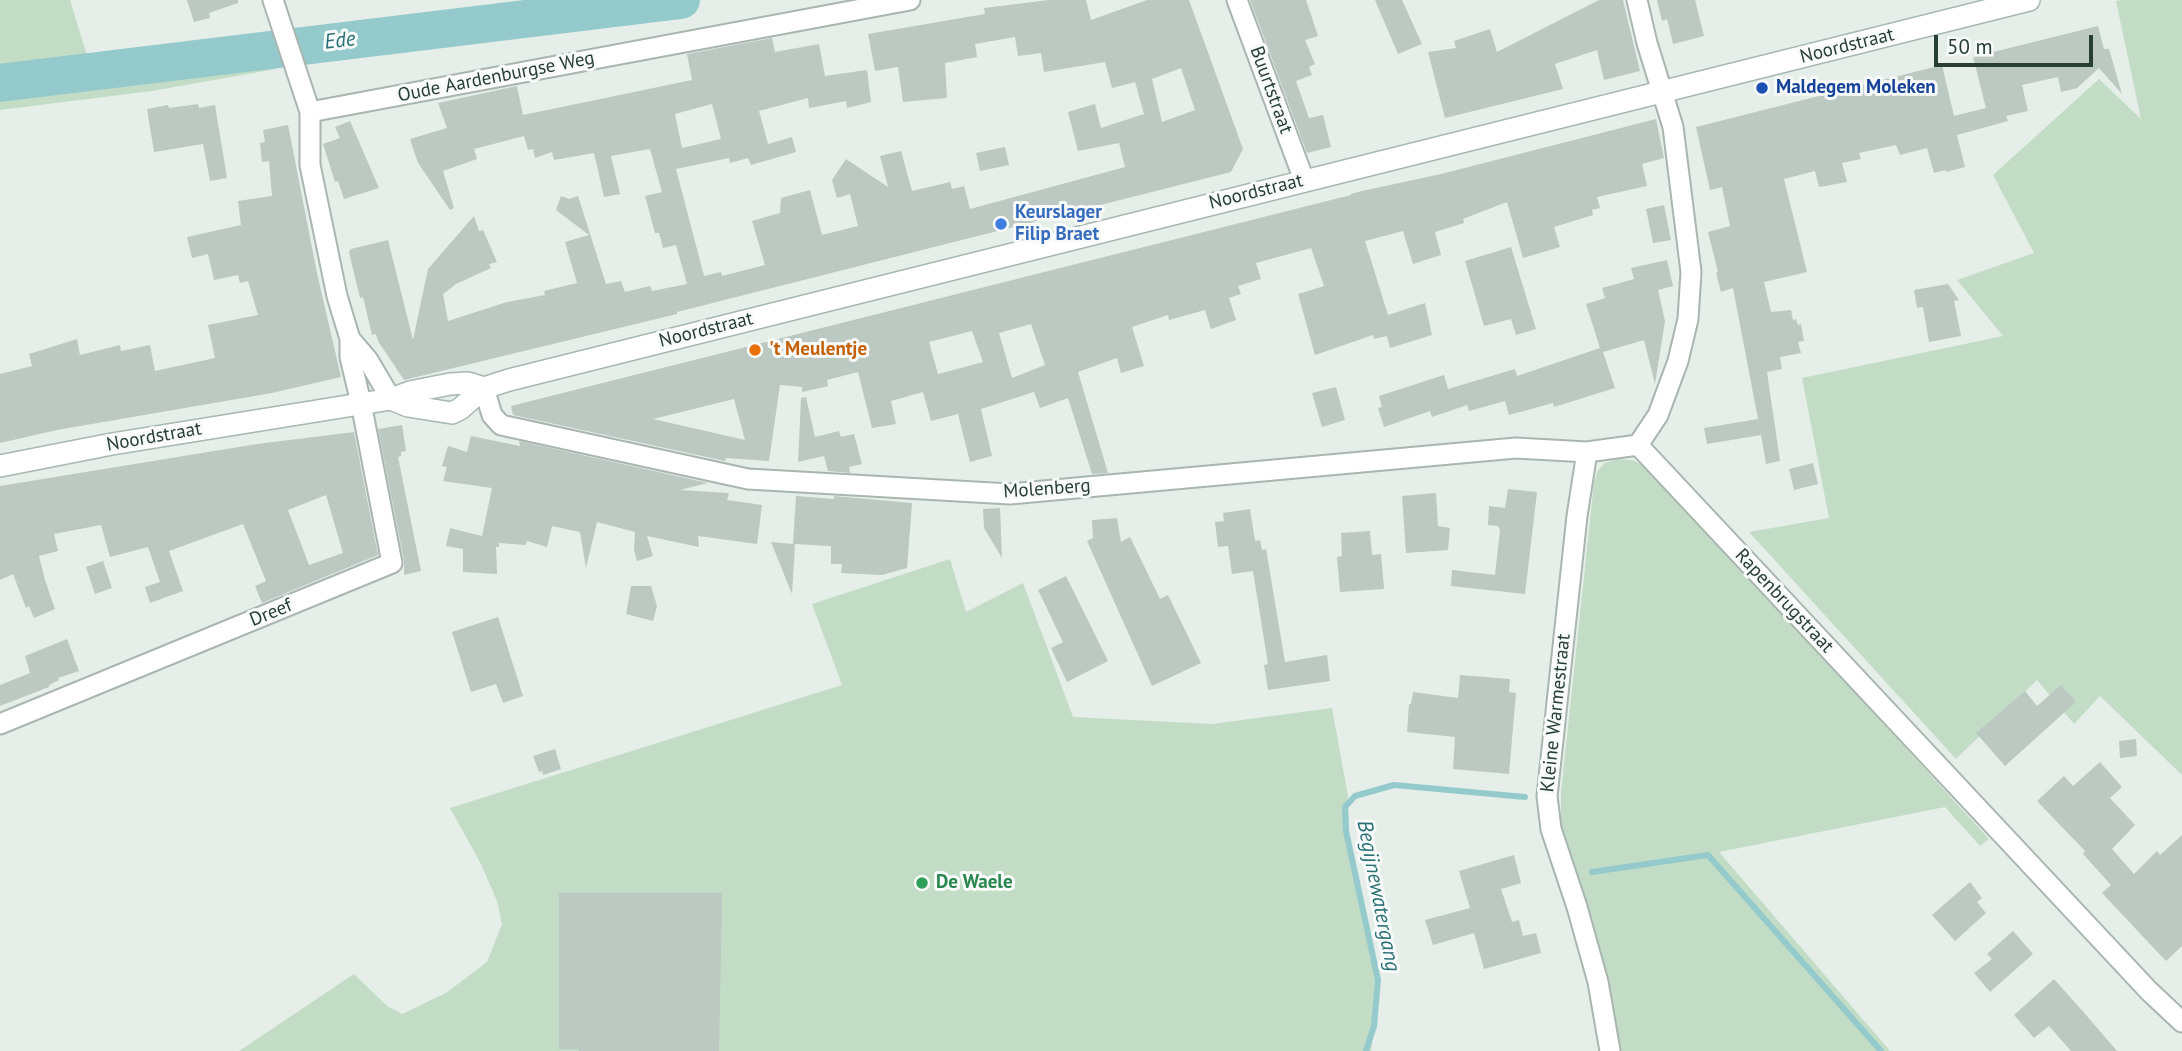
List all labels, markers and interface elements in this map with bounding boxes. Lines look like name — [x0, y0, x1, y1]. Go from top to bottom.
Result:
scale bar — [1937, 21, 2096, 65]
street label: Noordstraat — [1798, 23, 1896, 69]
water label: Ede — [323, 27, 357, 55]
text: 50 m — [1947, 33, 1993, 60]
street label: Buurtstraat — [1245, 43, 1297, 137]
street label: Oude Aardenburgse Weg — [396, 47, 596, 107]
place label: Maldegem Moleken — [1776, 77, 1936, 99]
marker: Maldegem Moleken — [1754, 80, 1770, 96]
street label: Noordstraat — [1207, 169, 1305, 215]
place label: Keurslager Filip Braet — [1015, 202, 1102, 246]
marker: Keurslager Filip Braet — [993, 216, 1009, 232]
street label: Noordstraat — [657, 307, 755, 353]
place label: 't Meulentje — [769, 339, 867, 361]
marker: 't Meulentje — [747, 342, 763, 358]
street label: Noordstraat — [105, 417, 203, 457]
street label: Molenberg — [1003, 475, 1091, 503]
street label: Rapenbrugstraat — [1730, 544, 1838, 658]
street label: Dreef — [246, 594, 296, 632]
street label: Kleine Warmestraat — [1536, 633, 1576, 793]
water label: Begijnewatergang — [1351, 818, 1405, 974]
place label: De Waele — [936, 872, 1013, 894]
marker: De Waele — [914, 875, 930, 891]

